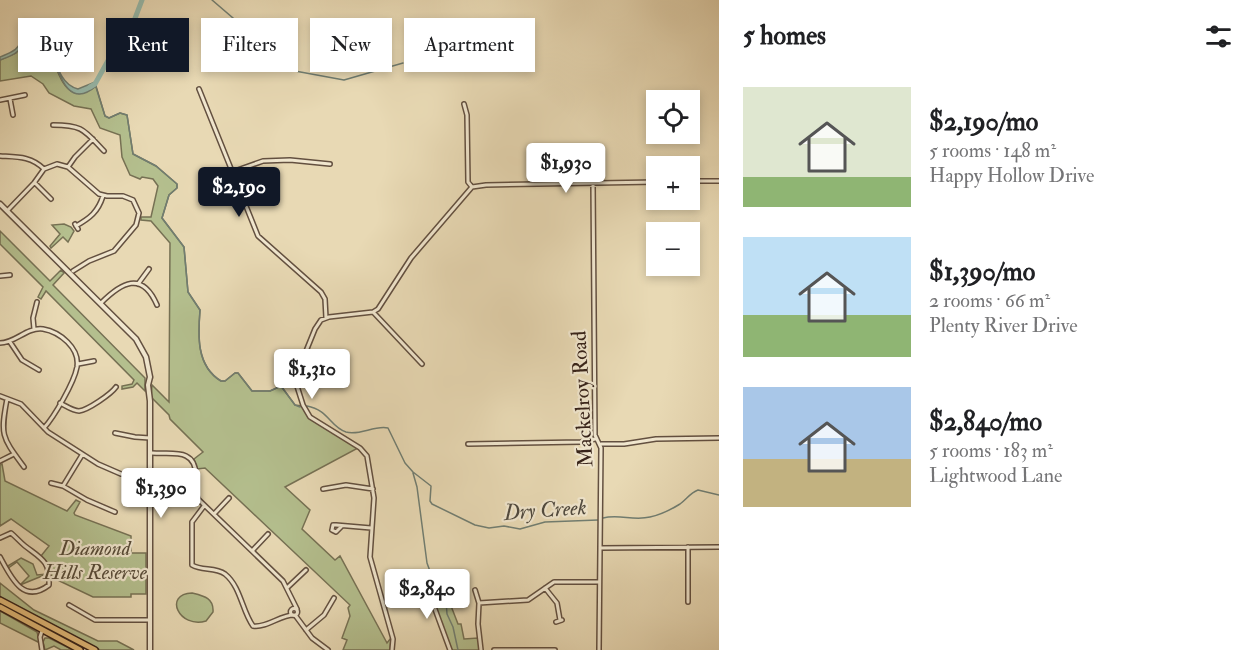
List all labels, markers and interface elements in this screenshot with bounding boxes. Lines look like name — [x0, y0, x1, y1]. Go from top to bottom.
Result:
chip: Buy — [18, 18, 94, 72]
chip: Rent — [106, 18, 189, 72]
chip: Filters — [201, 18, 298, 72]
chip: New — [310, 18, 392, 72]
chip: Apartment — [404, 18, 535, 72]
text: 5 homes — [743, 20, 826, 52]
icon: filters — [1202, 20, 1235, 53]
map controls — [646, 90, 700, 276]
button: locate — [646, 90, 700, 144]
text: $2,190/mo — [929, 106, 1038, 138]
icon: home — [791, 111, 863, 183]
text: 5 rooms · 148 m² — [929, 138, 1056, 163]
pin: $1,930 — [517, 143, 615, 194]
text: $1,930 — [540, 150, 592, 175]
button: + — [646, 156, 700, 210]
text: Happy Hollow Drive — [929, 163, 1094, 188]
pin: $2,190 — [190, 167, 288, 218]
text: $2,190 — [212, 174, 266, 199]
button: − — [646, 222, 700, 276]
text: $1,390/mo — [929, 256, 1035, 288]
icon: home — [791, 261, 863, 333]
text: 2 rooms · 66 m² — [929, 288, 1050, 313]
text: Plenty River Drive — [929, 313, 1078, 338]
street label: Mackelroy Road — [565, 329, 600, 468]
pin: $1,310 — [263, 349, 361, 400]
text: $1,310 — [288, 356, 336, 381]
text: $2,840/mo — [929, 406, 1042, 438]
icon: home — [791, 411, 863, 483]
text: 5 rooms · 183 m² — [929, 438, 1053, 463]
text: Lightwood Lane — [929, 463, 1062, 488]
pin: $1,390 — [112, 468, 210, 519]
text: $1,390 — [135, 475, 187, 500]
water label: Dry Creek — [502, 493, 587, 527]
park label: Diamond Hills Reserve — [42, 535, 148, 586]
pin: $2,840 — [378, 569, 476, 620]
text: $2,840 — [399, 576, 455, 601]

